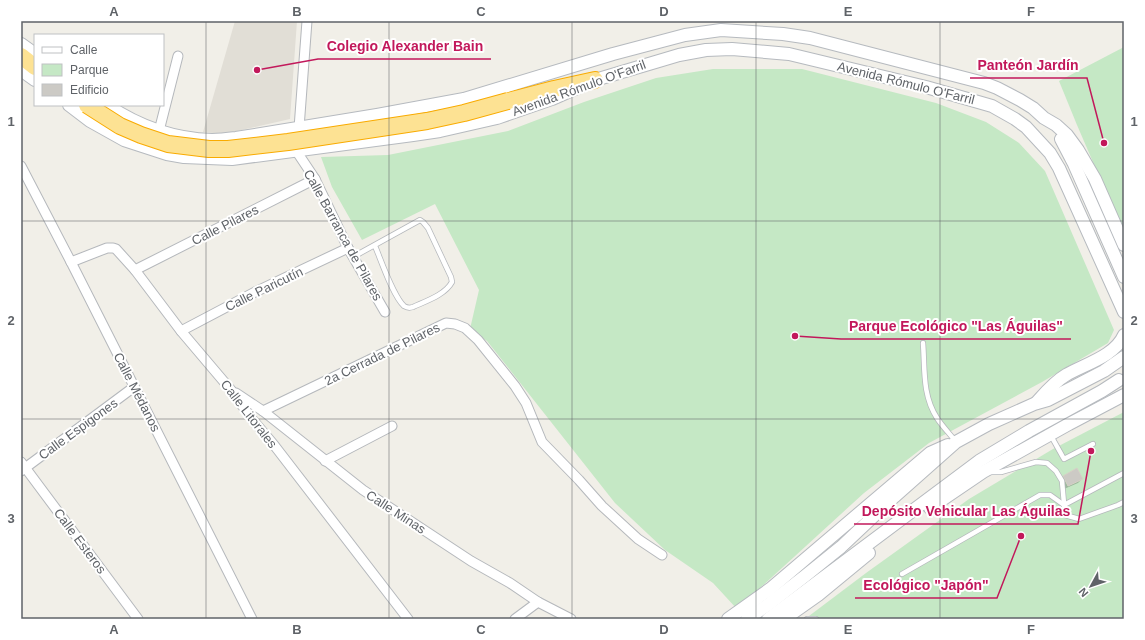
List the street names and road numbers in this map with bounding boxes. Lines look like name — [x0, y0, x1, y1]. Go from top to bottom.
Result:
street label: Avenida Rómulo O'Farril — [510, 57, 648, 119]
street label: Avenida Rómulo O'Farril — [836, 59, 976, 107]
street label: Calle Barranca de Pilares — [301, 167, 386, 304]
street label: Calle Pilares — [189, 202, 261, 248]
street label: Calle Paricutín — [223, 264, 305, 314]
street label: 2a Cerrada de Pilares — [322, 319, 443, 388]
street label: Calle Médanos — [111, 350, 164, 434]
street label: Calle Litorales — [218, 377, 281, 451]
street label: Calle Espigones — [36, 395, 121, 463]
street label: Calle Minas — [363, 487, 429, 537]
street label: Calle Esteros — [51, 506, 110, 577]

